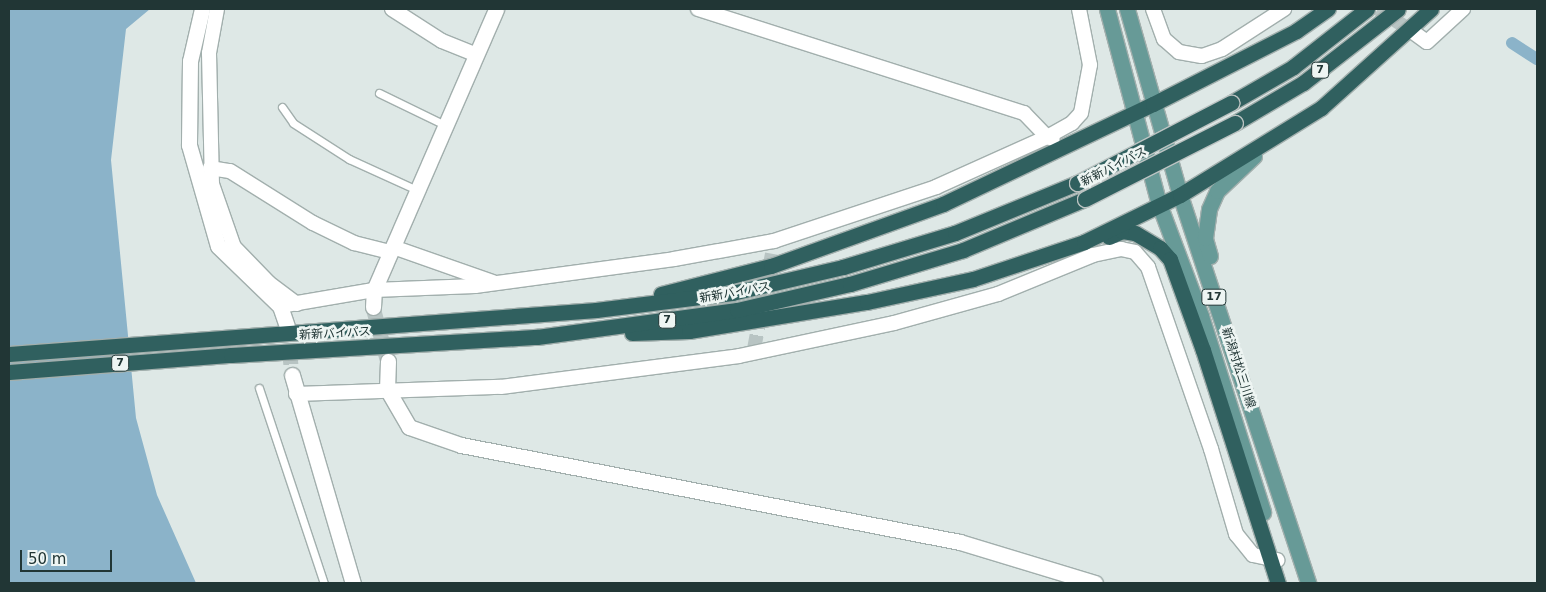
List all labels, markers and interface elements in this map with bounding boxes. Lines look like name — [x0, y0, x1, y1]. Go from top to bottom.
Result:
road number: 7 — [1310, 62, 1330, 78]
street label: 新新バイパス — [1079, 144, 1149, 190]
street label: 新新バイパス — [698, 280, 772, 306]
road number: 17 — [1200, 288, 1228, 306]
road number: 7 — [657, 312, 677, 328]
street label: 新新バイパス — [299, 325, 371, 343]
street label: 新潟村松三川線 — [1218, 326, 1258, 410]
road number: 7 — [110, 354, 130, 372]
scale bar — [22, 540, 115, 572]
text: 50 m — [28, 550, 66, 568]

